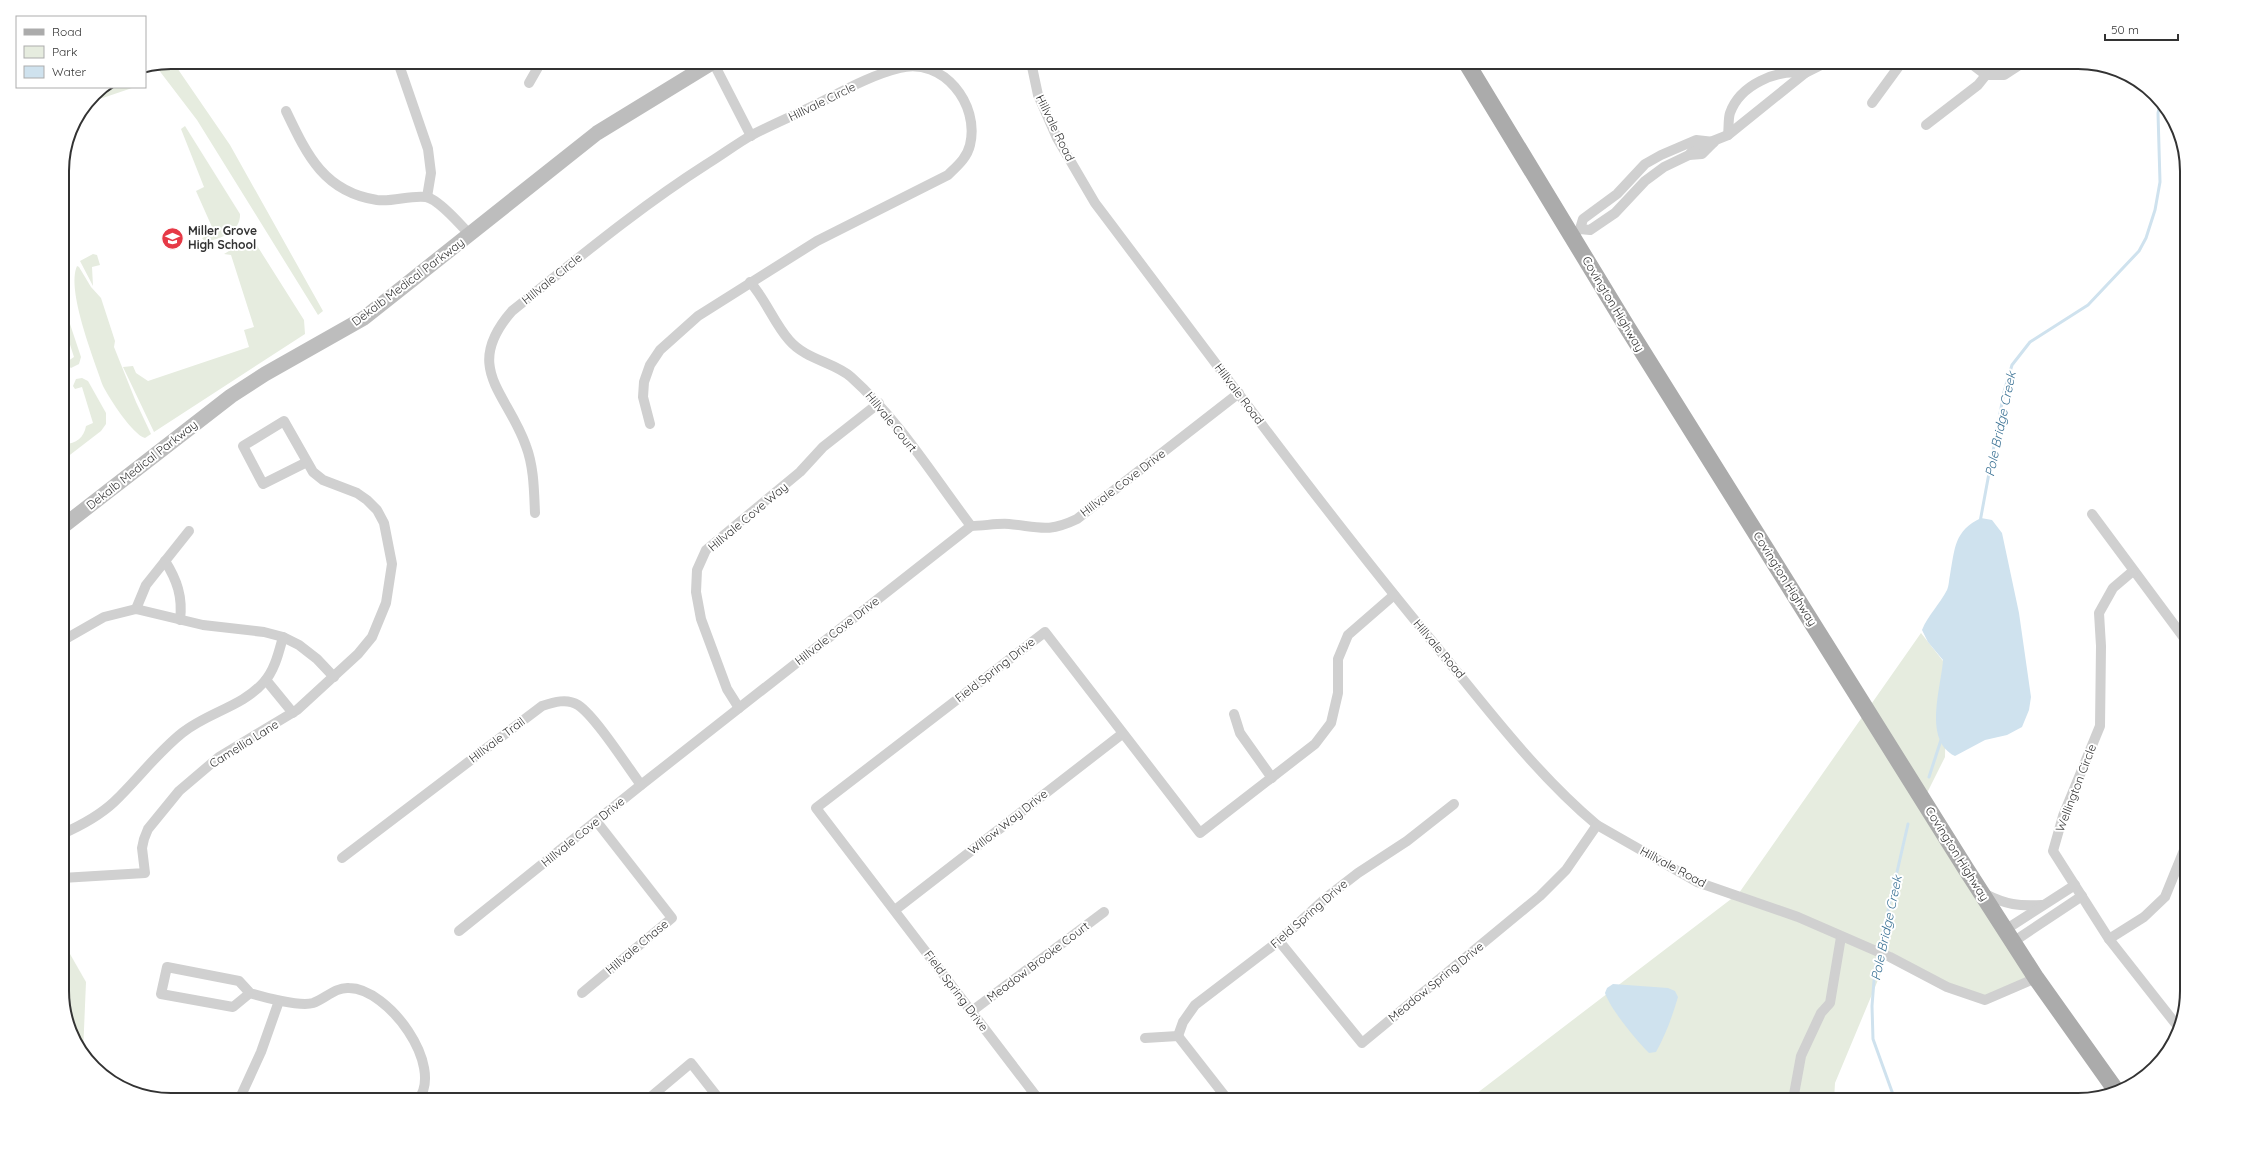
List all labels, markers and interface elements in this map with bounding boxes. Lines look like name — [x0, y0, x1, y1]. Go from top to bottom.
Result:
legend — [16, 16, 146, 88]
scale bar — [2105, 16, 2178, 42]
text: 50 m — [2111, 22, 2139, 37]
text: Road — [52, 24, 82, 39]
text: Park — [52, 44, 77, 59]
text: Water — [52, 64, 87, 79]
street label: Hillvale Circle — [786, 79, 858, 124]
street label: Hillvale Road — [1033, 92, 1078, 164]
place label: Miller Grove High School — [188, 223, 257, 252]
school or university icon: Miller Grove High School — [159, 225, 185, 251]
street label: Dekalb Medical Parkway — [348, 234, 467, 329]
street label: Hillvale Circle — [519, 250, 585, 307]
street label: Covington Highway — [1579, 253, 1648, 354]
street label: Hillvale Road — [1212, 360, 1267, 427]
water label: Pole Bridge Creek — [1981, 369, 2019, 478]
street label: Hillvale Court — [862, 388, 920, 455]
street label: Dekalb Medical Parkway — [83, 416, 200, 513]
street label: Hillvale Cove Drive — [1077, 445, 1169, 520]
street label: Hillvale Cove Way — [705, 479, 791, 554]
street label: Covington Highway — [1750, 529, 1821, 629]
street label: Hillvale Cove Drive — [791, 593, 882, 668]
street label: Hillvale Road — [1410, 616, 1468, 681]
street label: Field Spring Drive — [952, 634, 1038, 705]
street label: Hillvale Trail — [466, 714, 528, 766]
street label: Camellia Lane — [206, 716, 281, 771]
street label: Wellington Circle — [2052, 742, 2099, 834]
street label: Willow Way Drive — [965, 786, 1051, 857]
street label: Hillvale Cove Drive — [538, 793, 628, 870]
street label: Covington Highway — [1922, 804, 1993, 904]
street label: Hillvale Road — [1638, 843, 1709, 890]
water label: Pole Bridge Creek — [1867, 873, 1905, 982]
street label: Field Spring Drive — [1267, 876, 1350, 951]
street label: Hillvale Chase — [602, 916, 671, 977]
street label: Meadow Brooke Court — [984, 918, 1092, 1005]
street label: Meadow Spring Drive — [1385, 938, 1487, 1025]
street label: Field Spring Drive — [921, 947, 992, 1034]

